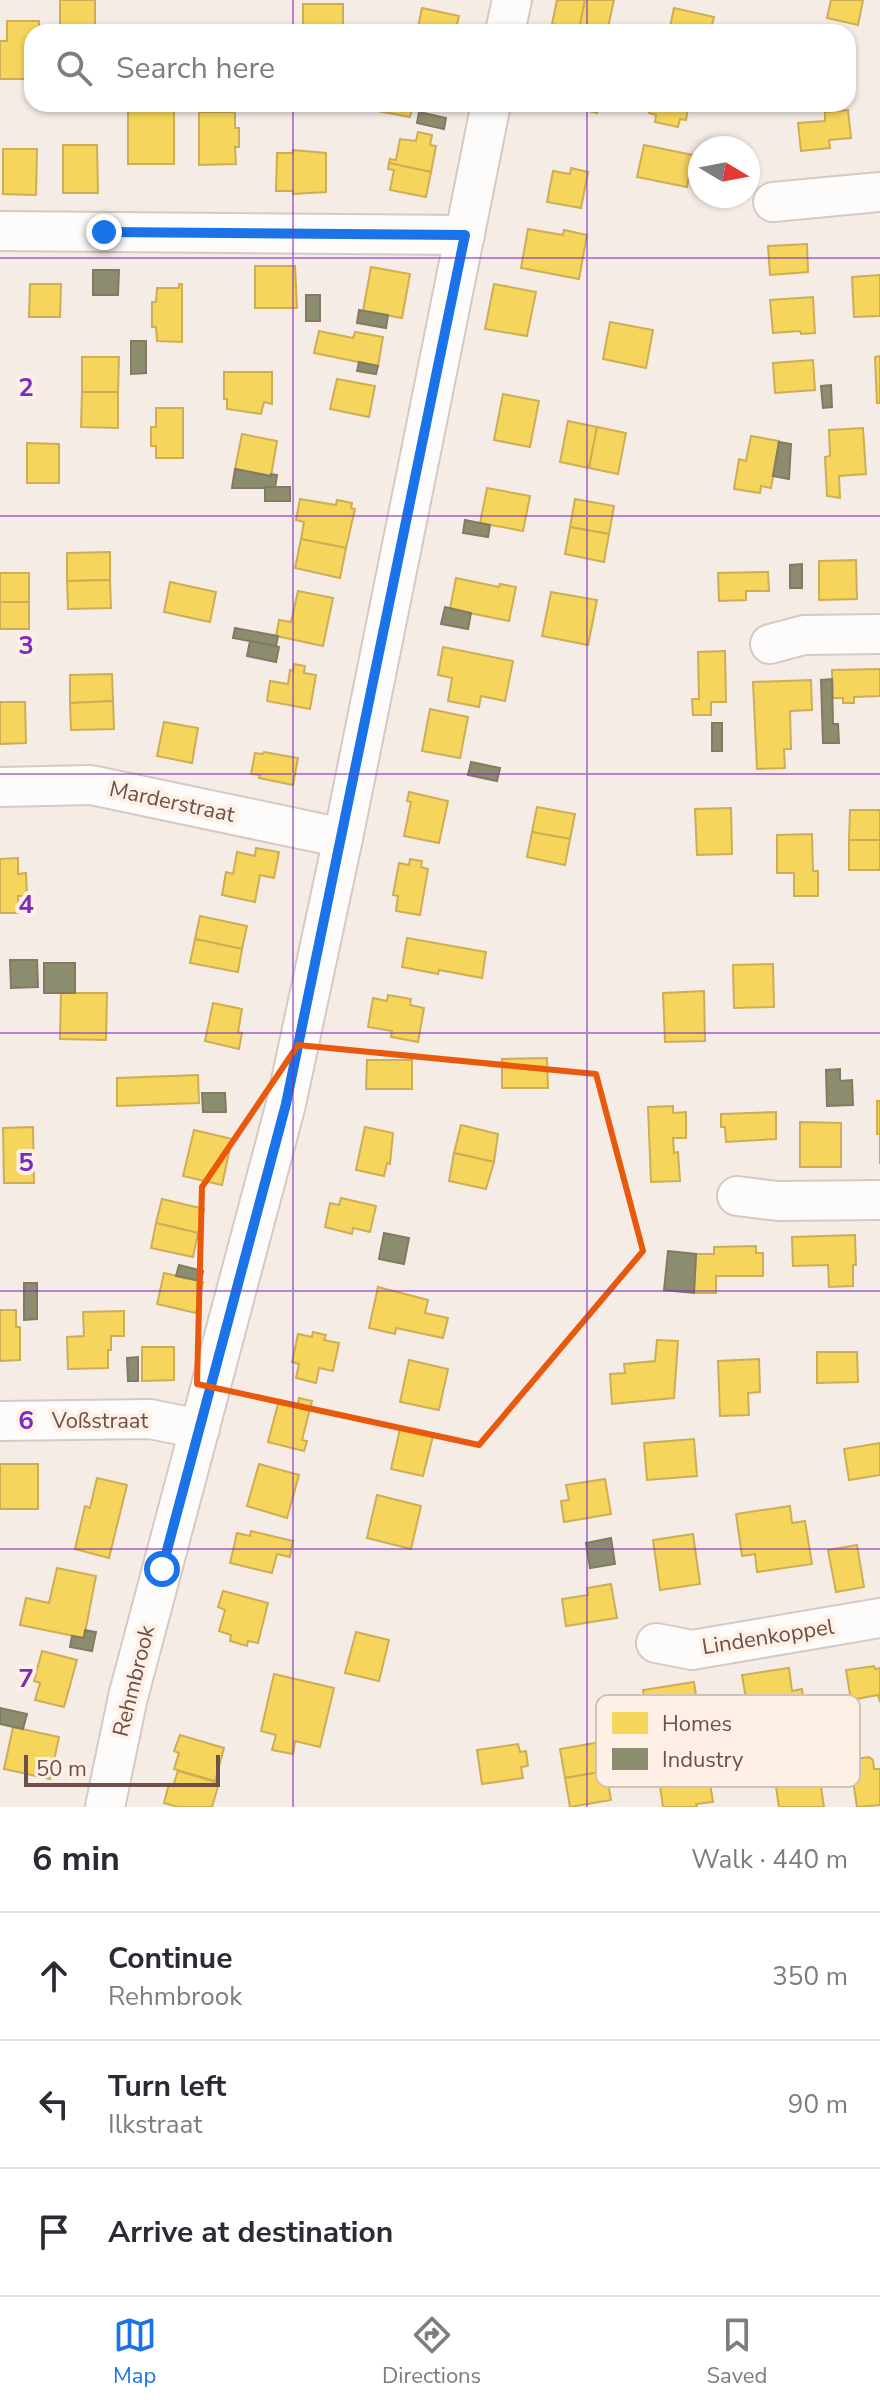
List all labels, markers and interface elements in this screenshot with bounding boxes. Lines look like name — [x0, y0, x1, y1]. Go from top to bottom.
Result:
search box — [24, 24, 856, 112]
icon: search — [52, 46, 96, 90]
text: Search here — [116, 48, 275, 89]
north arrow — [688, 136, 760, 208]
route end — [86, 214, 122, 250]
text: 2 — [18, 370, 34, 405]
text: 3 — [18, 628, 34, 663]
street label: Marderstraat — [107, 774, 238, 830]
text: 4 — [18, 887, 34, 922]
text: 5 — [18, 1145, 34, 1180]
text: 6 — [18, 1403, 34, 1438]
street label: Voßstraat — [51, 1406, 149, 1436]
route start — [144, 1551, 180, 1587]
street label: Lindenkoppel — [700, 1612, 837, 1662]
street label: Rehmbrook — [106, 1621, 163, 1740]
text: 7 — [18, 1661, 34, 1696]
legend — [596, 1695, 860, 1787]
text: Homes — [662, 1709, 732, 1739]
text: Industry — [662, 1745, 744, 1775]
scale bar — [24, 1751, 220, 1787]
text: 50 m — [36, 1754, 87, 1784]
text: 6 min — [32, 1836, 120, 1882]
text: Walk · 440 m — [691, 1842, 848, 1877]
text: Continue — [108, 1938, 233, 1979]
icon: ahead — [32, 1954, 76, 1998]
text: 350 m — [772, 1959, 848, 1994]
text: Rehmbrook — [108, 1979, 242, 2014]
text: Turn left — [108, 2066, 226, 2107]
icon: left — [32, 2082, 76, 2126]
text: 90 m — [788, 2087, 848, 2122]
text: Ilkstraat — [108, 2107, 202, 2142]
icon: arrive — [32, 2210, 76, 2254]
text: Arrive at destination — [108, 2212, 393, 2253]
tab: Map — [113, 2313, 157, 2391]
tab: Directions — [382, 2313, 481, 2391]
tab: Saved — [707, 2313, 767, 2391]

